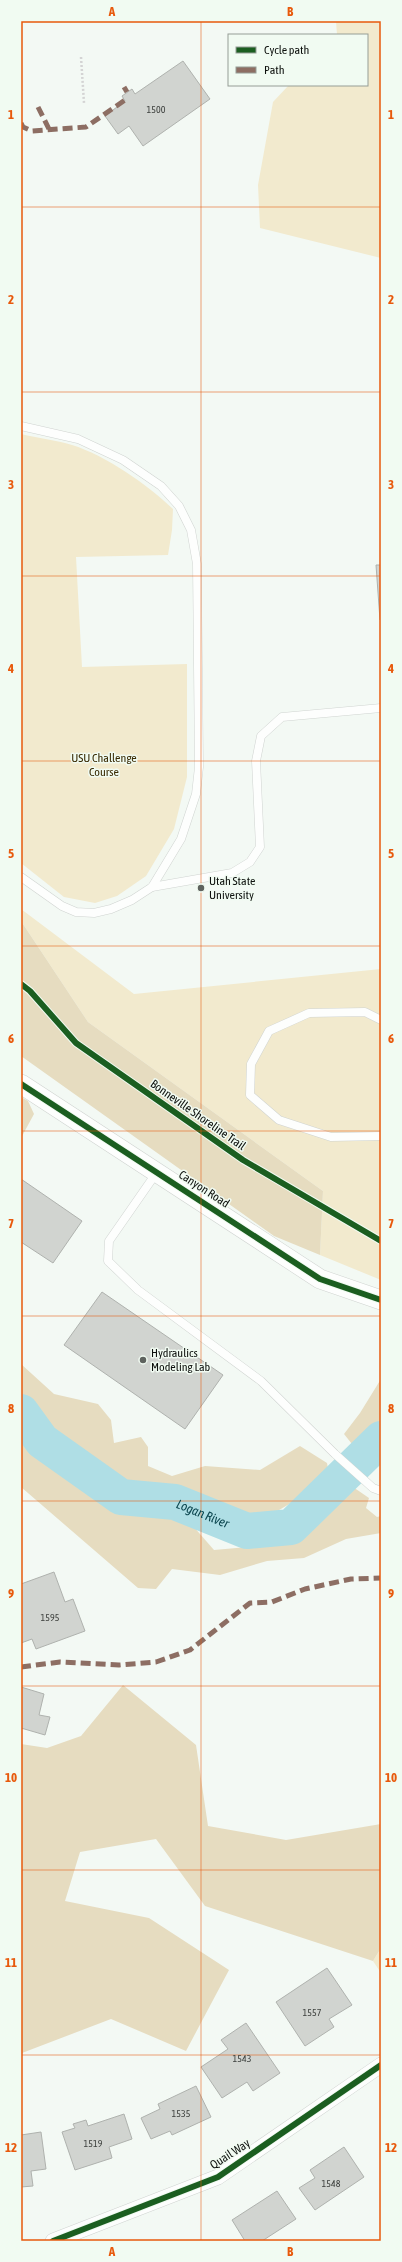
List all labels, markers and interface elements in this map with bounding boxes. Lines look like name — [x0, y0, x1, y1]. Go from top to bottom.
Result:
text: A — [108, 4, 116, 19]
text: B — [287, 4, 294, 19]
legend — [228, 34, 368, 86]
text: Cycle path — [264, 43, 309, 57]
text: Path — [264, 63, 285, 77]
house number: 1500 — [147, 104, 166, 115]
text: 1 — [8, 107, 14, 122]
text: 1 — [388, 107, 394, 122]
text: 2 — [8, 292, 14, 307]
text: 2 — [388, 292, 394, 307]
text: 3 — [8, 477, 14, 492]
text: 3 — [388, 477, 394, 492]
text: 4 — [7, 661, 14, 676]
text: 4 — [387, 661, 394, 676]
park label: USU Challenge Course — [71, 751, 137, 779]
text: 5 — [8, 846, 14, 861]
text: 5 — [388, 846, 394, 861]
place label: Utah State University — [209, 874, 255, 902]
marker: Utah State University — [196, 883, 206, 893]
text: 6 — [8, 1031, 14, 1046]
text: 6 — [388, 1031, 394, 1046]
street label: Bonneville Shoreline Trail — [148, 1077, 249, 1154]
street label: Canyon Road — [176, 1167, 232, 1211]
text: 7 — [8, 1216, 14, 1231]
text: 7 — [388, 1216, 394, 1231]
place label: Hydraulics Modeling Lab — [151, 1346, 211, 1374]
marker: Hydraulics Modeling Lab — [138, 1355, 148, 1365]
text: 8 — [8, 1401, 14, 1416]
text: 8 — [388, 1401, 394, 1416]
water label: Logan River — [174, 1496, 233, 1531]
text: 9 — [8, 1586, 14, 1601]
text: 9 — [388, 1586, 394, 1601]
house number: 1595 — [41, 1612, 60, 1623]
text: 10 — [5, 1770, 17, 1785]
text: 10 — [385, 1770, 397, 1785]
text: 11 — [5, 1955, 17, 1970]
text: 11 — [385, 1955, 397, 1970]
house number: 1557 — [303, 2007, 322, 2018]
house number: 1543 — [233, 2053, 252, 2064]
house number: 1535 — [172, 2108, 191, 2119]
street label: Quail Way — [207, 2136, 253, 2172]
house number: 1519 — [84, 2138, 103, 2149]
text: 12 — [5, 2140, 17, 2155]
text: 12 — [385, 2140, 397, 2155]
house number: 1548 — [322, 2178, 341, 2189]
text: A — [108, 2244, 116, 2259]
text: B — [287, 2244, 294, 2259]

